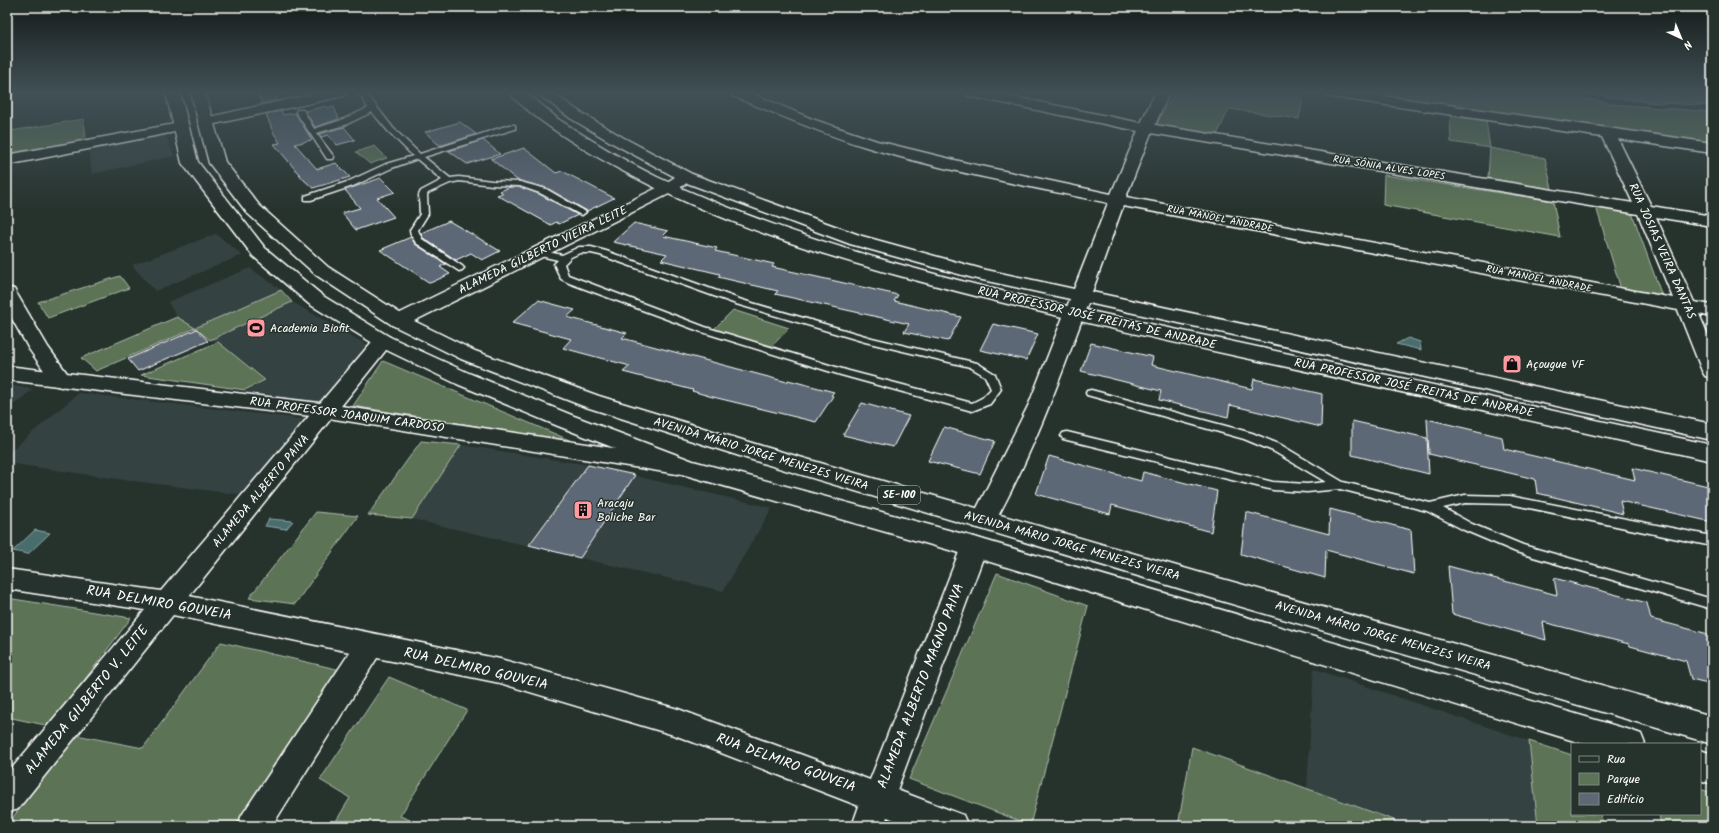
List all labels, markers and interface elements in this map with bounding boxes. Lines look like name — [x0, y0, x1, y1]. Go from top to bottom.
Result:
north arrow — [1661, 18, 1701, 58]
text: N — [1678, 36, 1696, 53]
street label: RUA SÔNIA ALVES LOPES — [1332, 151, 1447, 185]
street label: RUA JOSIAS VEIRA DANTAS — [1623, 180, 1701, 323]
street label: ALAMEDA GILBERTO VIEIRA LEITE — [455, 200, 632, 299]
street label: RUA MANOEL ANDRADE — [1166, 201, 1275, 237]
street label: RUA MANOEL ANDRADE — [1485, 261, 1594, 297]
street label: RUA PROFESSOR JOSÉ FREITAS DE ANDRADE — [976, 281, 1219, 355]
sports icon: Academia Biofit — [245, 317, 267, 339]
place label: Academia Biofit — [270, 319, 350, 338]
street label: RUA PROFESSOR JOSÉ FREITAS DE ANDRADE — [1293, 353, 1536, 423]
shop icon: Açougue VF — [1501, 353, 1523, 375]
place label: Açougue VF — [1526, 355, 1586, 374]
street label: RUA PROFESSOR JOAQUIM CARDOSO — [249, 392, 446, 438]
street label: AVENIDA MÁRIO JORGE MENEZES VIEIRA — [651, 412, 871, 496]
street label: ALAMEDA ALBERTO PAIVA — [208, 430, 314, 552]
road number: SE-100 — [878, 486, 920, 504]
place label: Aracaju Boliche Bar — [597, 494, 656, 527]
building icon: Aracaju Boliche Bar — [572, 499, 594, 521]
street label: AVENIDA MÁRIO JORGE MENEZES VIEIRA — [962, 506, 1182, 586]
street label: RUA DELMIRO GOUVEIA — [85, 579, 233, 627]
street label: ALAMEDA ALBERTO MAGNO PAIVA — [872, 580, 970, 792]
street label: AVENIDA MÁRIO JORGE MENEZES VIEIRA — [1273, 596, 1493, 676]
street label: ALAMEDA GILBERTO V. LEITE — [20, 620, 155, 780]
street label: RUA DELMIRO GOUVEIA — [402, 642, 550, 696]
street label: RUA DELMIRO GOUVEIA — [713, 727, 859, 799]
legend — [1571, 743, 1701, 815]
text: Rua — [1607, 750, 1626, 769]
text: Parque — [1607, 770, 1641, 789]
text: Edifício — [1607, 790, 1644, 809]

